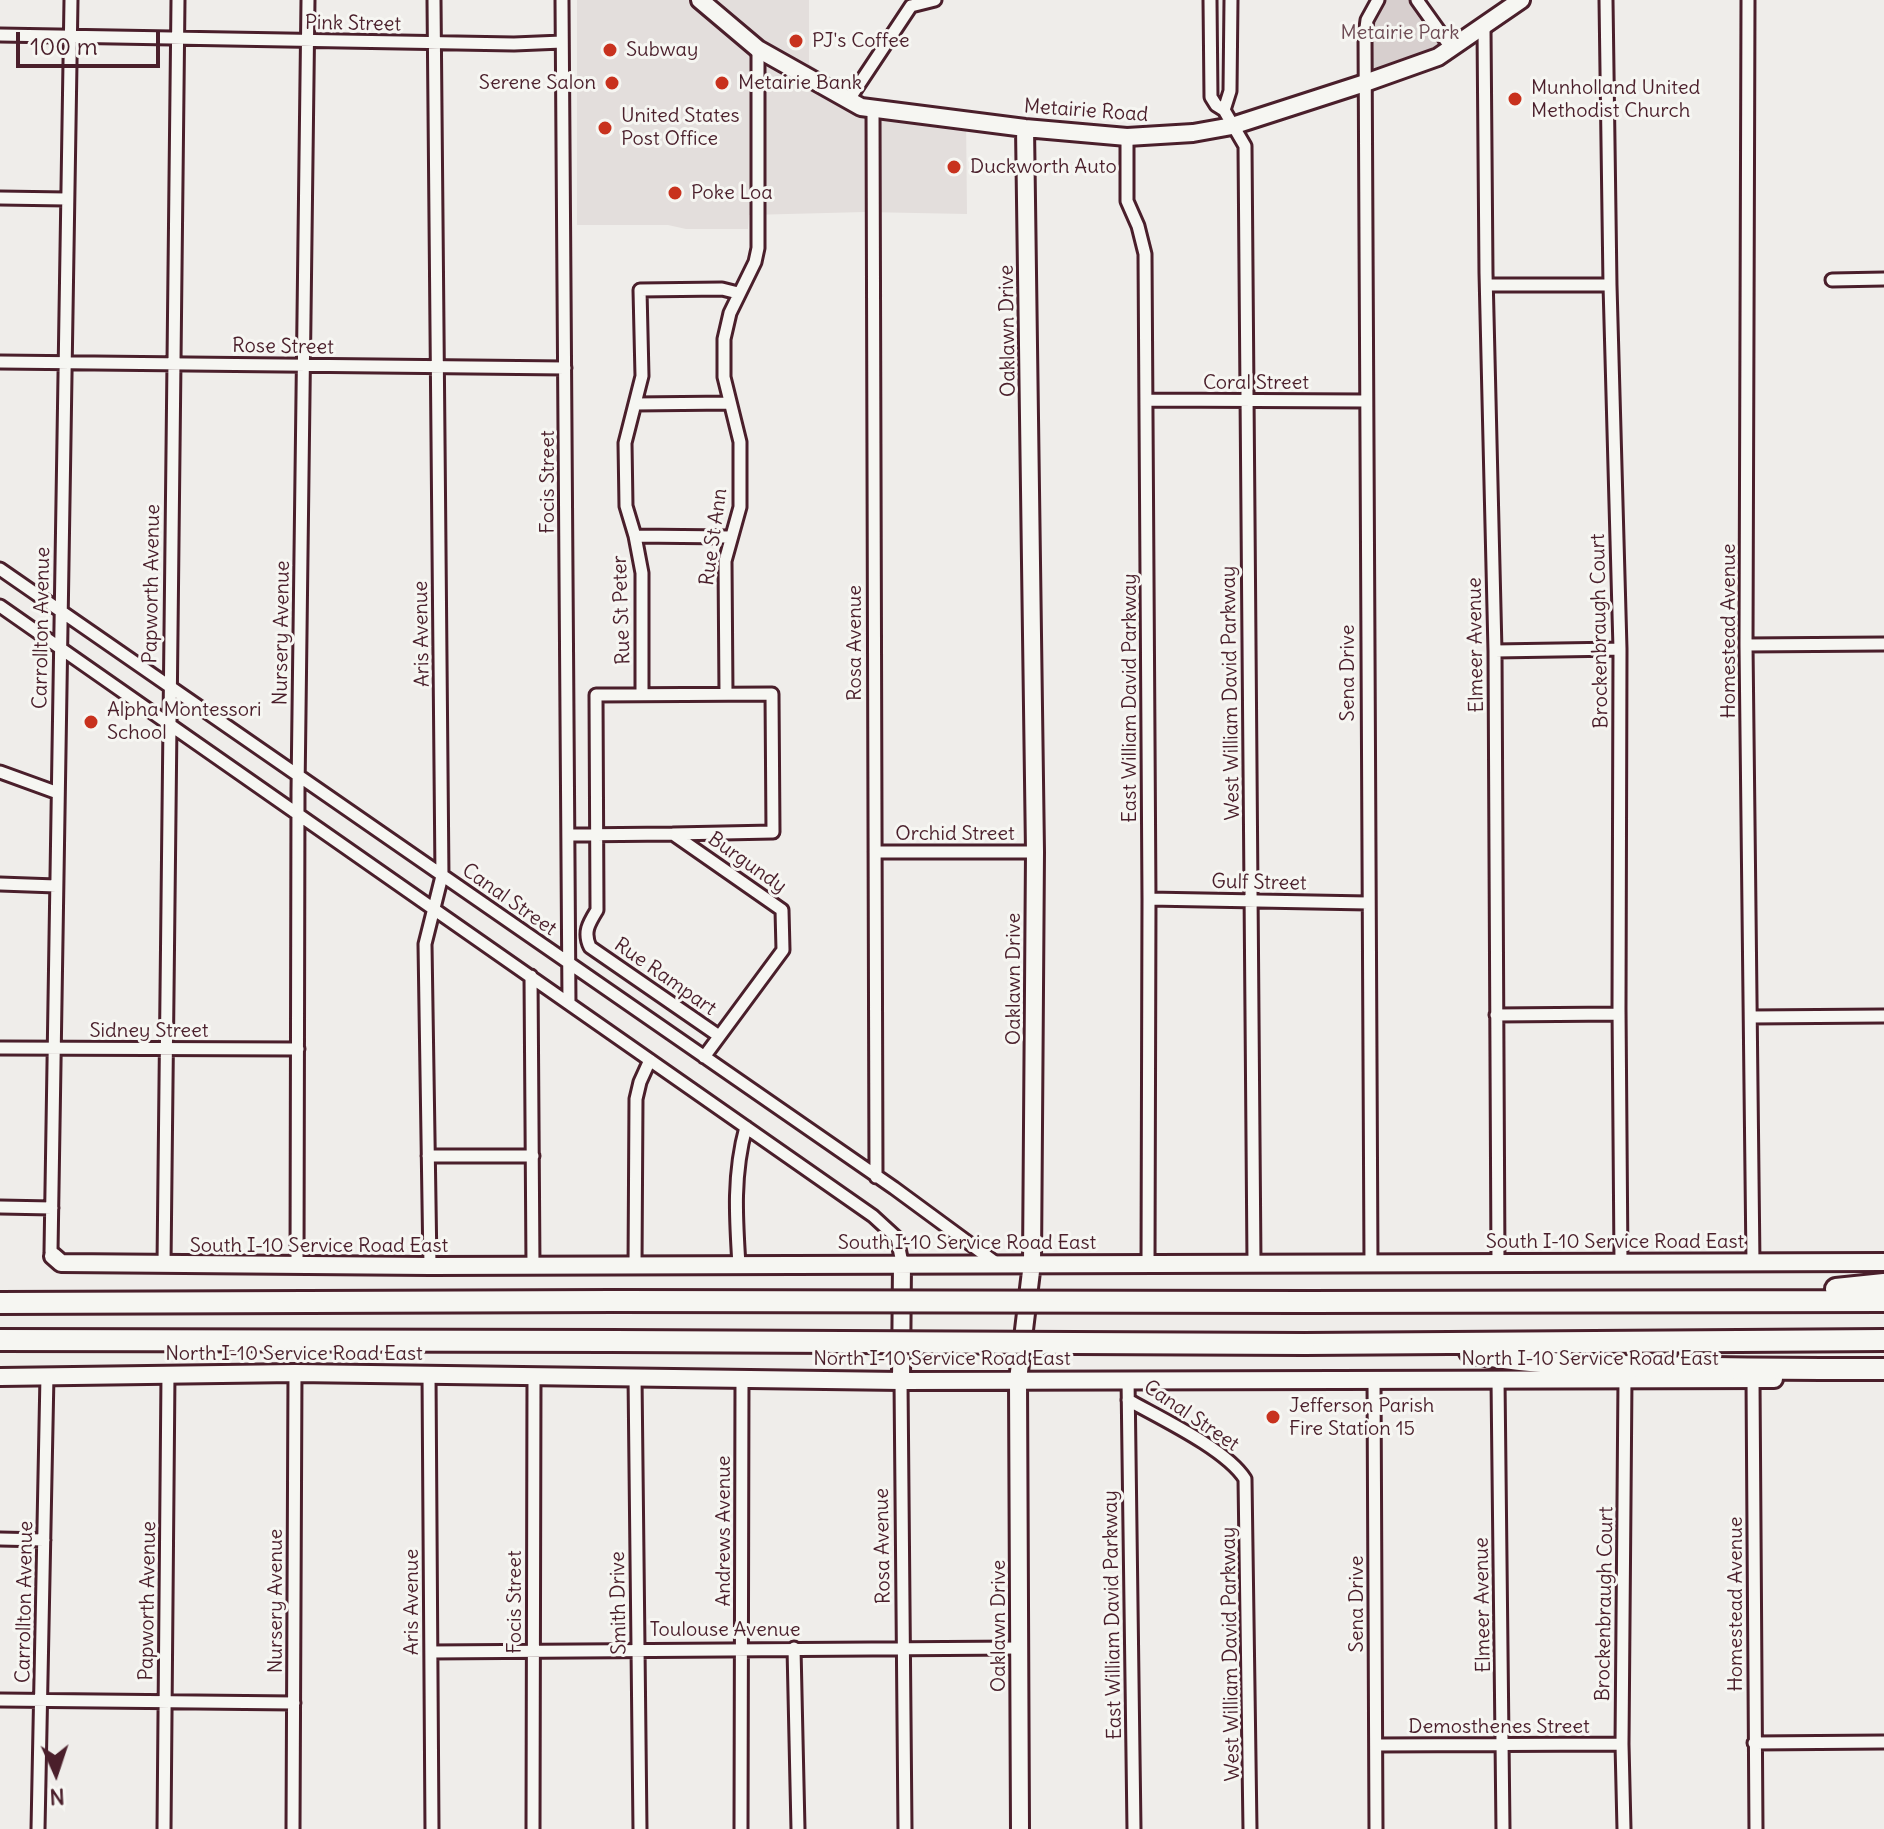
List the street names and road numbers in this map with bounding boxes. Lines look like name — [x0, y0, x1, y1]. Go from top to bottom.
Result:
street label: Pink Street — [305, 11, 401, 37]
street label: Metairie Road — [1023, 95, 1149, 127]
street label: Oaklawn Drive — [995, 265, 1021, 397]
street label: Rose Street — [232, 334, 334, 360]
street label: Coral Street — [1203, 371, 1309, 395]
street label: Focis Street — [536, 430, 560, 534]
street label: Rue St Ann — [695, 487, 733, 587]
street label: Papworth Avenue — [139, 504, 165, 664]
street label: Brockenbraugh Court — [1586, 533, 1614, 729]
street label: Homestead Avenue — [1717, 543, 1741, 719]
street label: Carrollton Avenue — [29, 547, 55, 709]
street label: Rue St Peter — [608, 555, 636, 665]
street label: Nursery Avenue — [269, 560, 295, 706]
street label: West William David Parkway — [1217, 565, 1245, 821]
street label: East William David Parkway — [1118, 573, 1142, 823]
street label: Elmeer Avenue — [1463, 577, 1489, 713]
street label: Aris Avenue — [409, 581, 435, 687]
street label: Rosa Avenue — [843, 585, 867, 701]
street label: Sena Drive — [1336, 625, 1360, 721]
street label: Orchid Street — [895, 822, 1015, 846]
street label: Burgundy — [703, 827, 791, 899]
street label: Canal Street — [457, 859, 561, 941]
street label: Gulf Street — [1211, 870, 1307, 896]
street label: Oaklawn Drive — [1002, 913, 1026, 1045]
street label: Rue Rampart — [609, 933, 721, 1021]
street label: Sidney Street — [89, 1019, 209, 1043]
street label: South I-10 Service Road East — [1486, 1230, 1744, 1254]
street label: South I-10 Service Road East — [838, 1231, 1096, 1255]
street label: South I-10 Service Road East — [190, 1234, 448, 1258]
street label: North I-10 Service Road East — [165, 1342, 423, 1366]
street label: North I-10 Service Road East — [813, 1347, 1071, 1371]
street label: North I-10 Service Road East — [1461, 1347, 1719, 1371]
street label: Canal Street — [1139, 1375, 1243, 1457]
street label: Andrews Avenue — [712, 1455, 736, 1607]
street label: Rosa Avenue — [870, 1488, 896, 1604]
street label: East William David Parkway — [1099, 1490, 1127, 1740]
street label: Brockenbraugh Court — [1591, 1506, 1619, 1702]
street label: Homestead Avenue — [1724, 1516, 1748, 1692]
street label: Carrollton Avenue — [12, 1521, 38, 1683]
street label: Papworth Avenue — [135, 1521, 161, 1681]
street label: West William David Parkway — [1217, 1526, 1245, 1782]
street label: Nursery Avenue — [264, 1529, 288, 1673]
street label: Elmeer Avenue — [1470, 1537, 1496, 1673]
street label: Aris Avenue — [400, 1549, 424, 1655]
street label: Focis Street — [503, 1550, 527, 1654]
street label: Smith Drive — [606, 1551, 632, 1655]
street label: Sena Drive — [1345, 1556, 1369, 1652]
street label: Oaklawn Drive — [987, 1560, 1011, 1692]
street label: Toulouse Avenue — [649, 1618, 801, 1642]
street label: Demosthenes Street — [1408, 1715, 1590, 1739]

